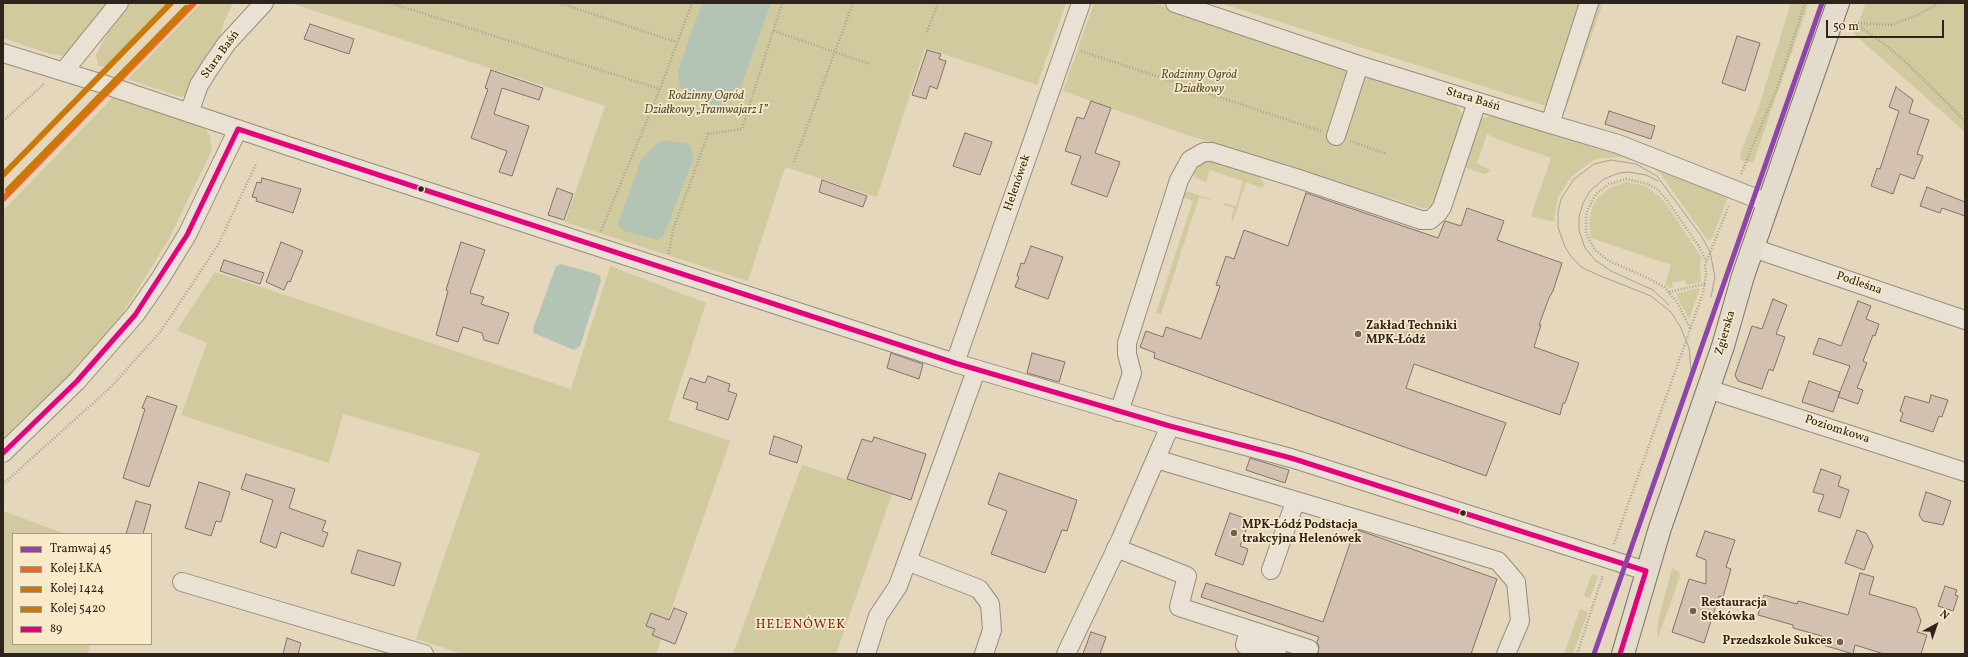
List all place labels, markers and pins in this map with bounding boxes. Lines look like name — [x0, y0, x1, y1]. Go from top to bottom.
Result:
unlabelled marker — [416, 184, 426, 194]
place label: Zakład Techniki MPK-Łódź — [1366, 320, 1457, 348]
marker: Zakład Techniki MPK-Łódź — [1353, 329, 1363, 339]
unlabelled marker — [1458, 508, 1468, 518]
place label: MPK-Łódź Podstacja trakcyjna Helenówek — [1242, 519, 1362, 547]
marker: MPK-Łódź Podstacja trakcyjna Helenówek — [1229, 528, 1239, 538]
place label: Restauracja Stekówka — [1701, 597, 1767, 625]
marker: Restauracja Stekówka — [1688, 606, 1698, 616]
place label: Przedszkole Sukces — [1723, 635, 1832, 649]
marker: Przedszkole Sukces — [1835, 637, 1845, 647]

